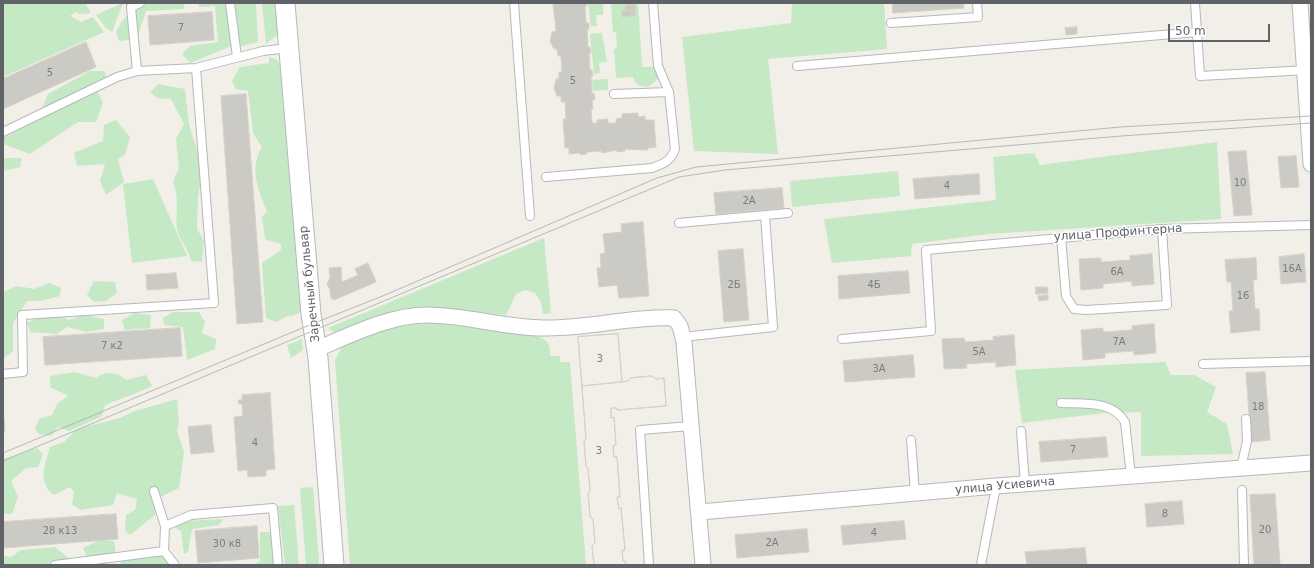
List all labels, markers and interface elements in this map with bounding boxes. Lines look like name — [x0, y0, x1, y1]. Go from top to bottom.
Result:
scale bar — [1170, 16, 1272, 42]
house number: 7 — [178, 22, 184, 34]
text: 50 m — [1175, 24, 1206, 38]
house number: 5 — [47, 67, 53, 79]
house number: 5 — [570, 75, 576, 87]
house number: 10 — [1234, 177, 1246, 189]
house number: 4 — [944, 180, 950, 192]
house number: 2А — [742, 195, 756, 207]
street label: улица Профинтерна — [1053, 221, 1183, 245]
street label: Заречный бульвар — [297, 225, 323, 343]
house number: 16А — [1282, 263, 1302, 275]
house number: 6А — [1110, 266, 1124, 278]
house number: 2Б — [727, 279, 741, 291]
house number: 4Б — [867, 279, 881, 291]
house number: 16 — [1237, 290, 1249, 302]
house number: 7А — [1112, 336, 1126, 348]
house number: 7 к2 — [101, 340, 123, 352]
house number: 5А — [972, 346, 986, 358]
house number: 3 — [597, 353, 603, 365]
house number: 3А — [872, 363, 886, 375]
house number: 18 — [1252, 401, 1264, 413]
house number: 4 — [252, 437, 258, 449]
house number: 7 — [1070, 444, 1076, 456]
house number: 3 — [596, 445, 602, 457]
street label: улица Усиевича — [954, 474, 1056, 498]
house number: 8 — [1162, 508, 1168, 520]
house number: 20 — [1259, 524, 1271, 536]
house number: 28 к13 — [43, 525, 77, 537]
house number: 4 — [871, 527, 877, 539]
house number: 2А — [765, 537, 779, 549]
house number: 30 к8 — [213, 538, 241, 550]

